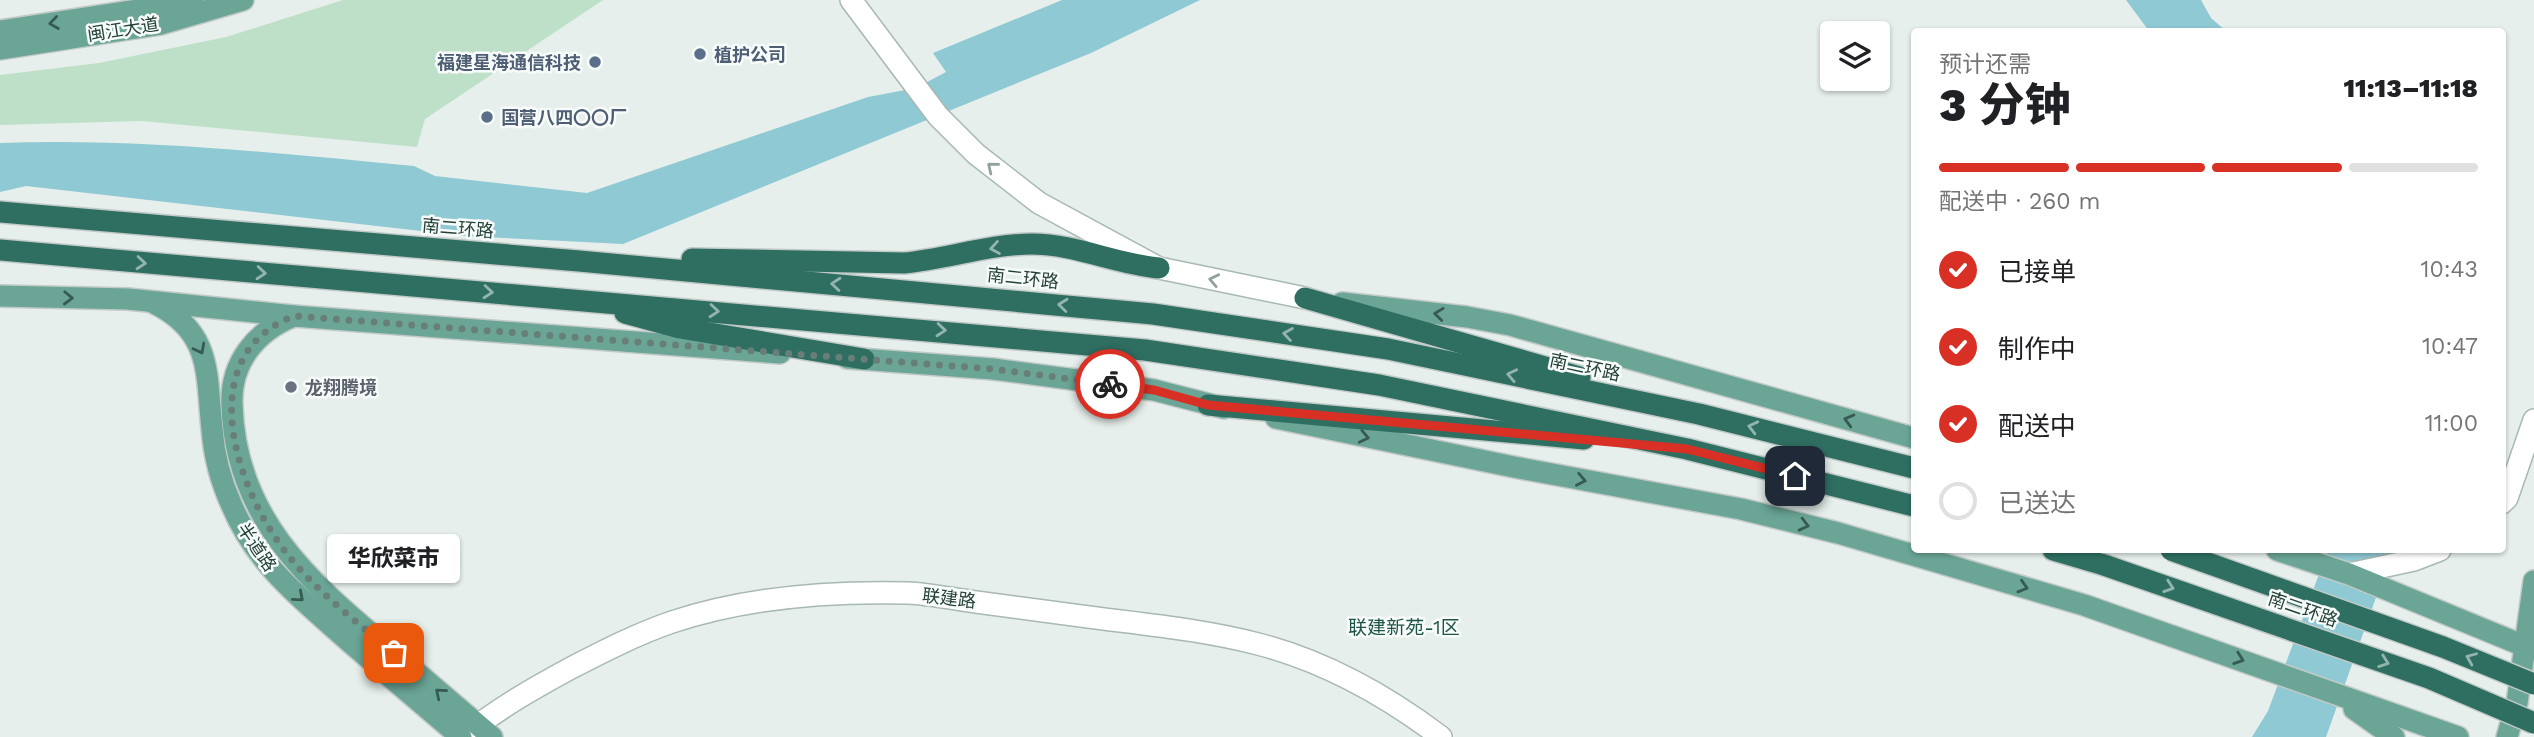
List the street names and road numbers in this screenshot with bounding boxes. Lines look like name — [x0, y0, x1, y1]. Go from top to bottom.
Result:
street label: 闽江大道 — [86, 13, 160, 45]
street label: 南二环路 — [421, 214, 495, 242]
street label: 南二环路 — [986, 264, 1060, 292]
street label: 南二环路 — [1548, 349, 1622, 385]
street label: 半道路 — [233, 519, 281, 575]
street label: 联建路 — [921, 584, 977, 612]
street label: 南二环路 — [2266, 587, 2340, 631]

